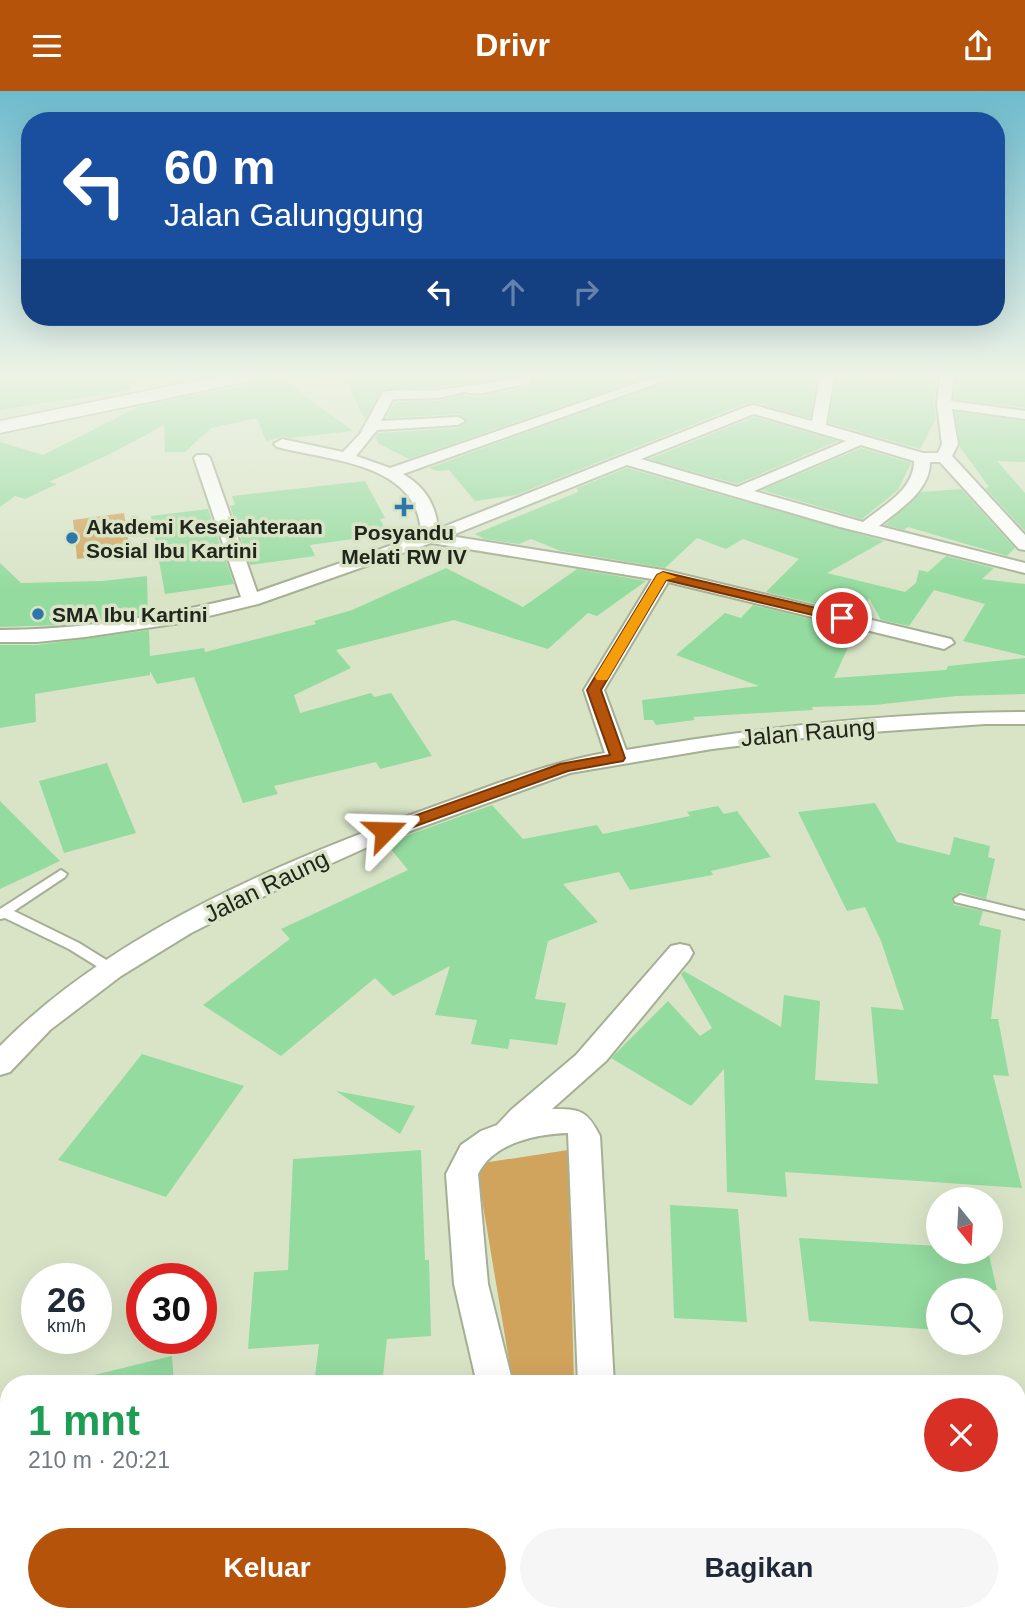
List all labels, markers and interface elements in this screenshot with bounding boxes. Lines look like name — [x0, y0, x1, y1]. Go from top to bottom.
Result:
icon: menu — [28, 27, 66, 65]
text: Drivr — [475, 27, 550, 63]
icon: share — [959, 27, 997, 65]
icon: left — [49, 140, 140, 231]
text: 60 m — [164, 140, 276, 194]
text: Jalan Galunggung — [164, 197, 424, 233]
icon: left — [421, 273, 459, 311]
icon: ahead — [494, 273, 532, 311]
icon: right — [567, 273, 605, 311]
marker: Posyandu Melati RW IV — [394, 497, 414, 517]
place label: Akademi Kesejahteraan Sosial Ibu Kartini — [86, 515, 323, 562]
place label: Posyandu Melati RW IV — [341, 521, 467, 568]
marker: Akademi Kesejahteraan Sosial Ibu Kartini — [64, 530, 80, 546]
pin — [812, 588, 872, 648]
icon: arrive — [823, 599, 861, 637]
place label: SMA Ibu Kartini — [52, 603, 208, 626]
marker: SMA Ibu Kartini — [30, 606, 46, 622]
street label: Jalan Raung — [740, 713, 876, 751]
position arrow — [348, 794, 422, 868]
street label: Jalan Raung — [200, 844, 332, 928]
north arrow — [926, 1187, 1003, 1263]
map controls — [926, 1187, 1003, 1355]
speed limit sign: 30 — [126, 1263, 217, 1354]
button: search — [926, 1278, 1003, 1355]
text: 26 — [47, 1280, 86, 1319]
text: km/h — [47, 1316, 86, 1336]
text: 1 mnt — [28, 1397, 140, 1444]
button: close — [924, 1398, 998, 1472]
text: 210 m · 20:21 — [28, 1447, 170, 1473]
button: Keluar — [28, 1528, 506, 1608]
button: Bagikan — [520, 1528, 998, 1608]

